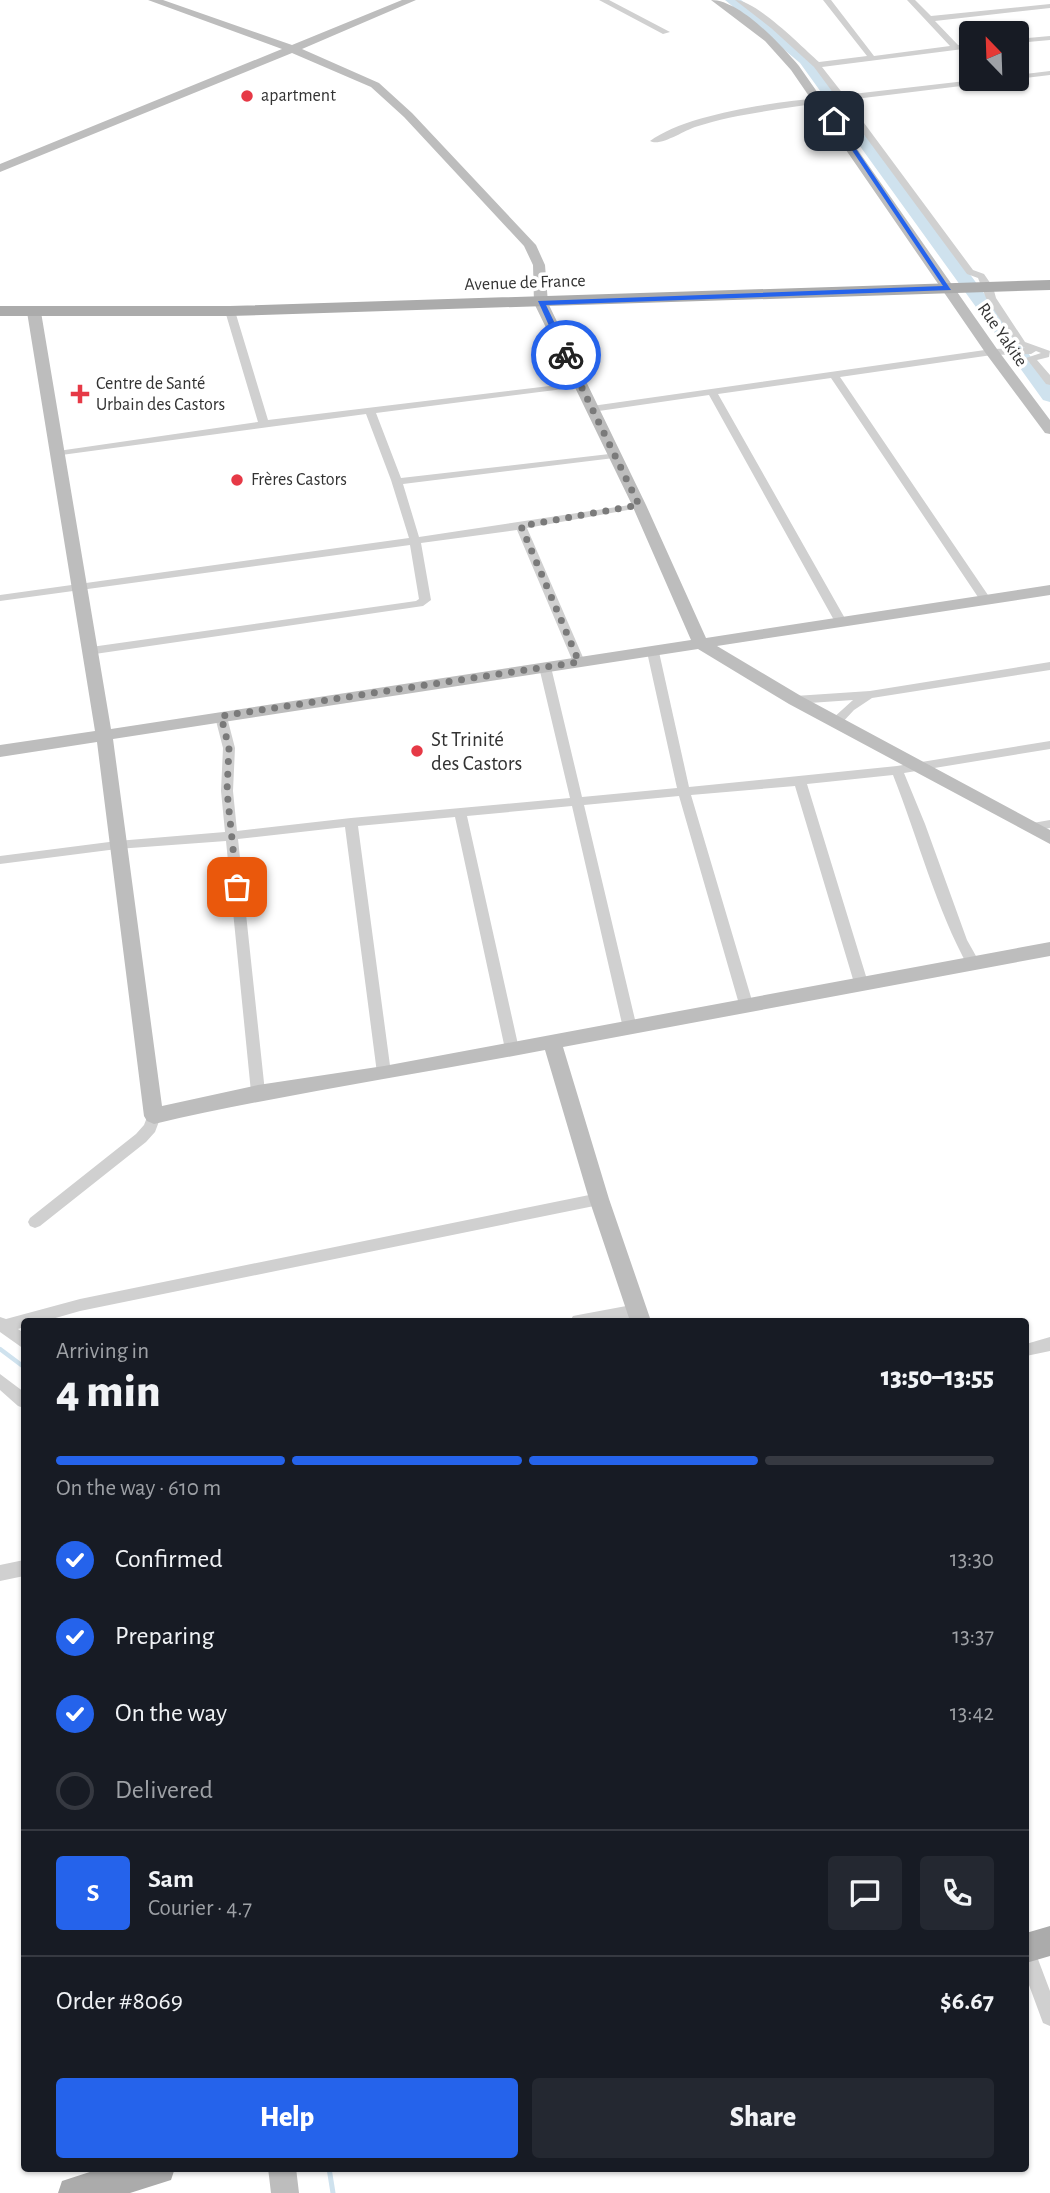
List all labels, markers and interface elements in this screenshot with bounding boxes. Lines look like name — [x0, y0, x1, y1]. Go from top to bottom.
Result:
north arrow — [959, 21, 1029, 91]
map controls — [959, 21, 1029, 91]
place label: apartment — [261, 87, 336, 105]
marker: apartment — [239, 88, 255, 104]
pin — [804, 91, 864, 151]
icon: home — [815, 102, 853, 140]
street label: Avenue de France — [464, 272, 586, 294]
street label: Rue Yakite — [974, 300, 1030, 370]
courier — [531, 320, 601, 390]
icon: bike — [547, 336, 585, 374]
place label: Centre de Santé Urbain des Castors — [96, 375, 225, 414]
marker: Centre de Santé Urbain des Castors — [70, 384, 90, 404]
place label: Frères Castors — [251, 471, 347, 489]
marker: Frères Castors — [229, 472, 245, 488]
place label: St Trinité des Castors — [431, 729, 522, 774]
marker: St Trinité des Castors — [409, 743, 425, 759]
pin — [207, 857, 267, 917]
icon: bag — [218, 868, 256, 906]
text: Arriving in — [56, 1340, 149, 1363]
text: 13:50–13:55 — [881, 1364, 994, 1390]
text: 4 min — [56, 1369, 161, 1415]
text: On the way · 610 m — [56, 1477, 221, 1500]
icon: check — [56, 1541, 94, 1579]
text: Confirmed — [115, 1546, 223, 1572]
text: 13:30 — [950, 1548, 994, 1571]
icon: check — [56, 1618, 94, 1656]
text: Preparing — [115, 1623, 214, 1649]
text: 13:37 — [952, 1625, 994, 1648]
icon: check — [56, 1695, 94, 1733]
text: On the way — [115, 1700, 227, 1726]
text: 13:42 — [950, 1702, 994, 1725]
text: Delivered — [115, 1777, 213, 1803]
button: chat — [828, 1856, 902, 1930]
button: phone — [920, 1856, 994, 1930]
text: Sam — [148, 1866, 194, 1892]
text: S — [87, 1880, 99, 1906]
text: Courier · 4.7 — [148, 1897, 252, 1920]
text: Order #8069 — [56, 1988, 183, 2014]
text: $6.67 — [940, 1988, 994, 2014]
button: Help — [56, 2078, 518, 2158]
button: Share — [532, 2078, 994, 2158]

